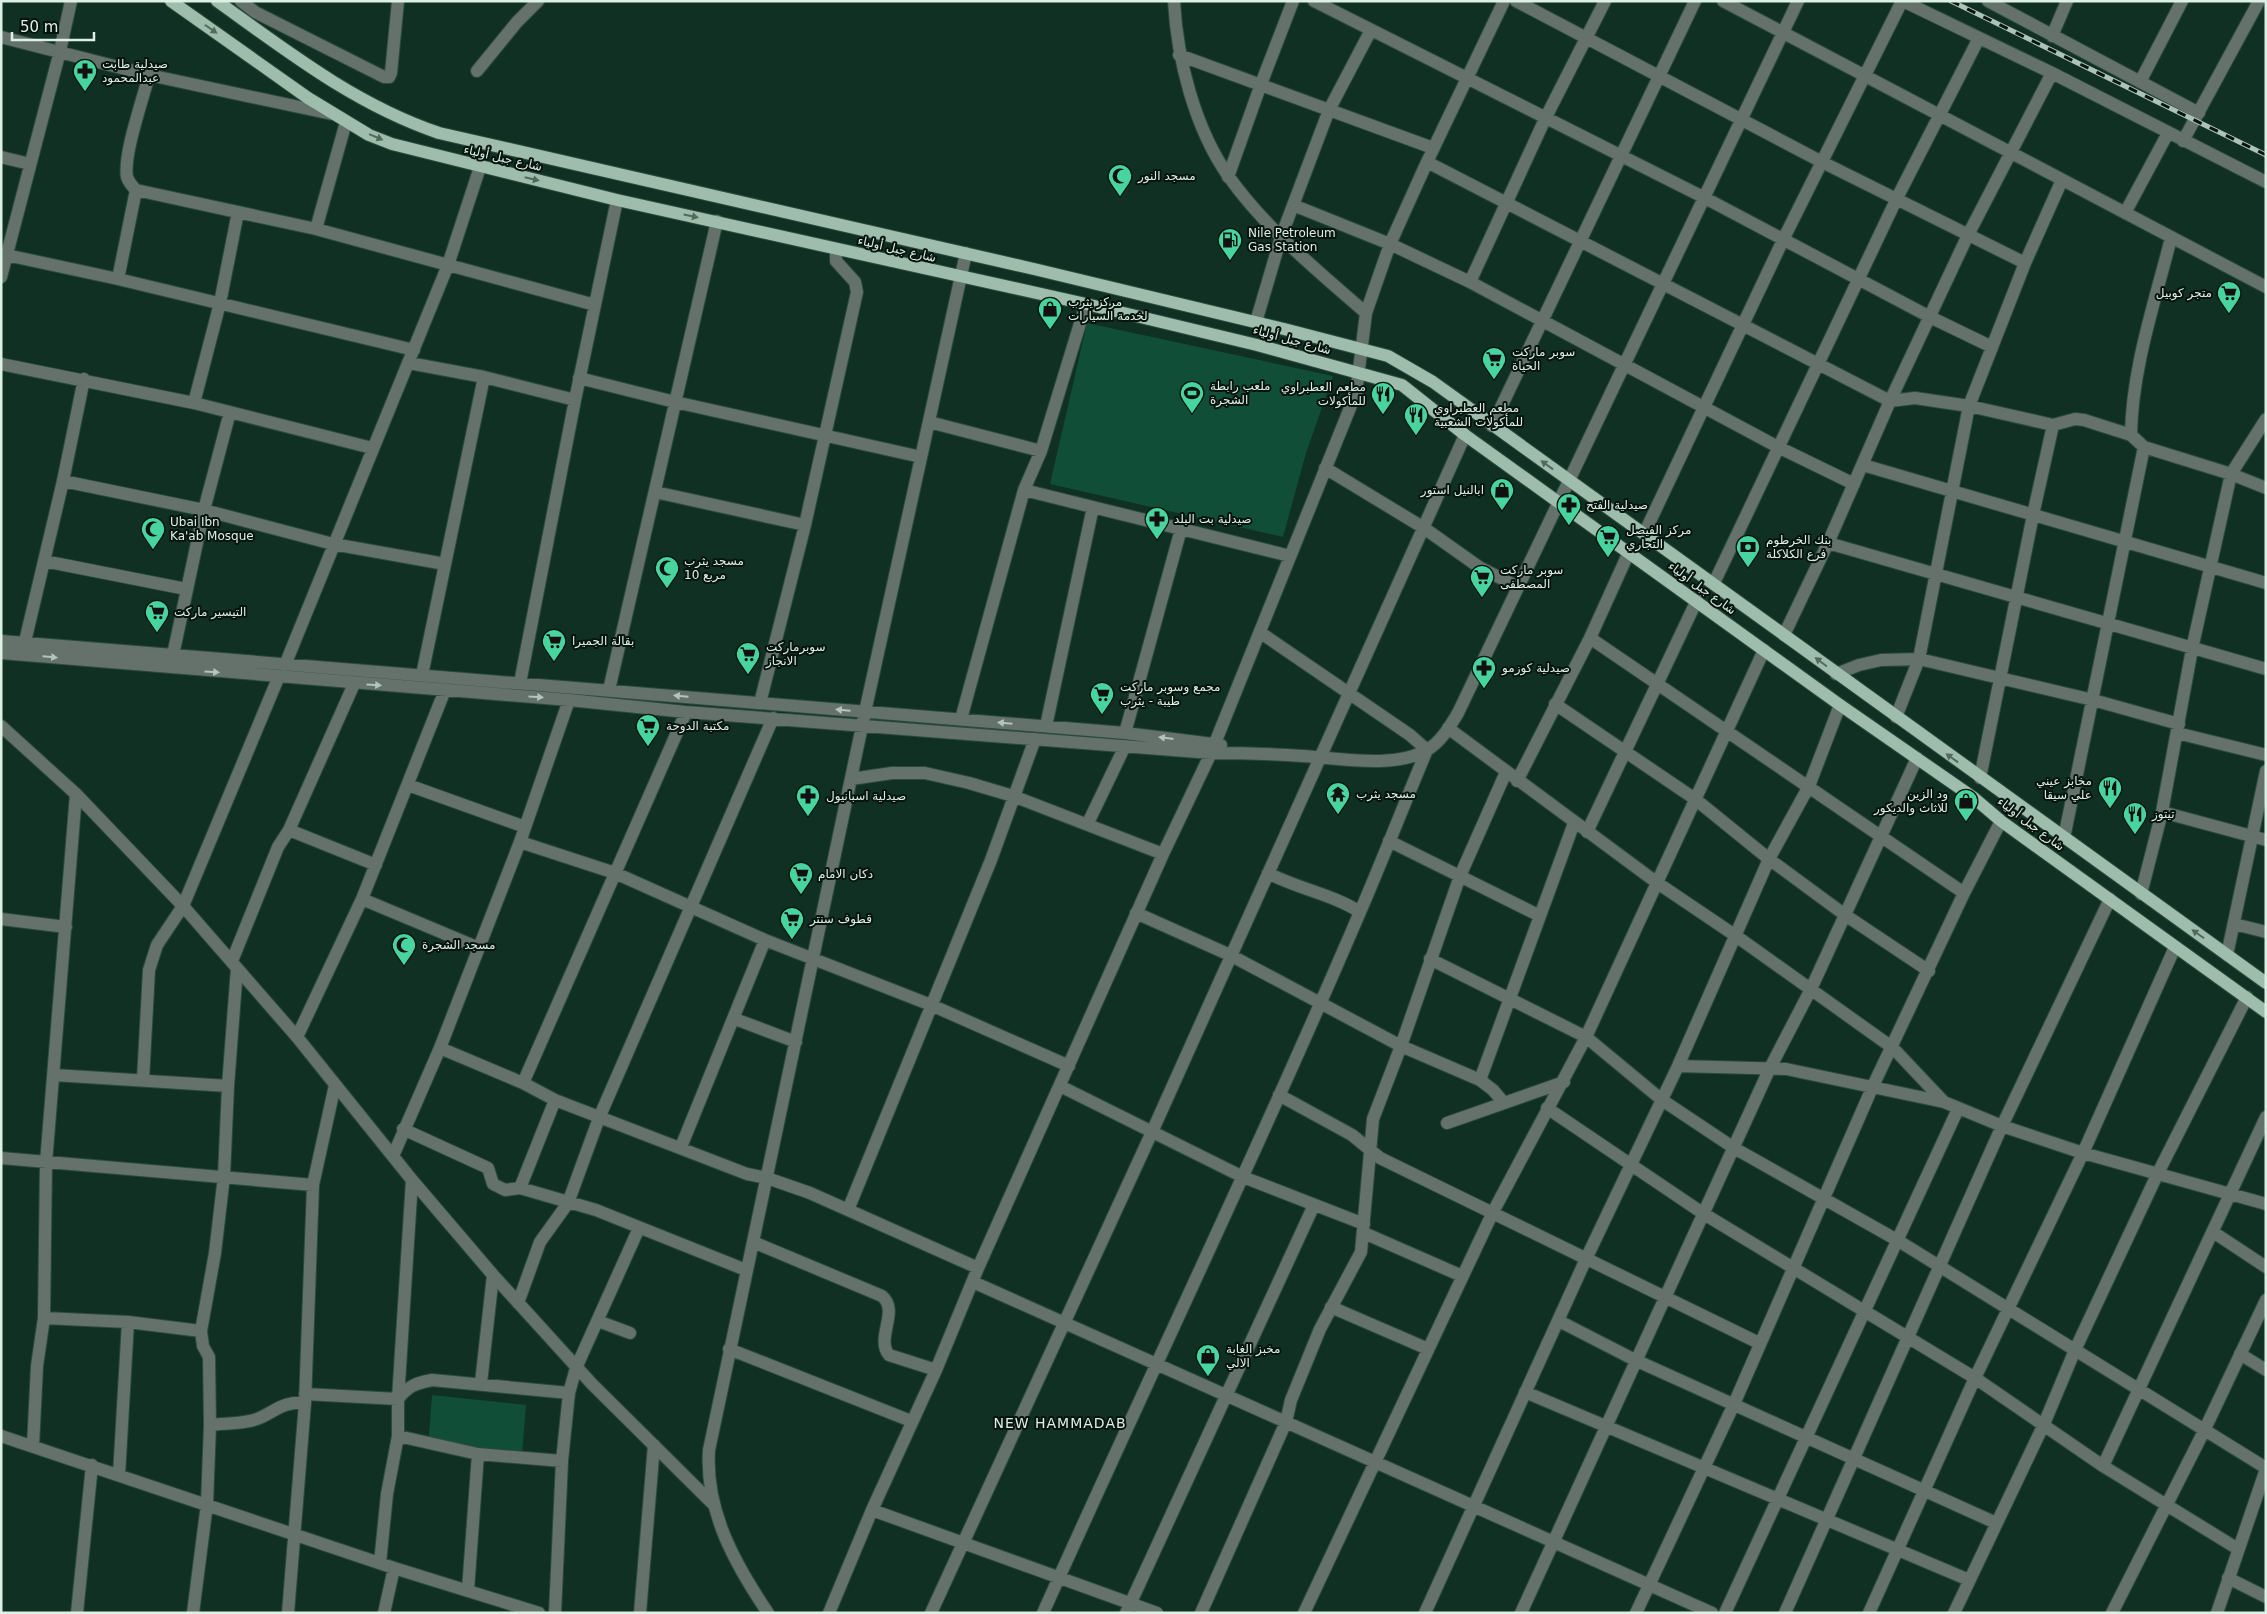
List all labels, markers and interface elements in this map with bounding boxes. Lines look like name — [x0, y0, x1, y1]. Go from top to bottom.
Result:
scale bar — [12, 10, 95, 42]
text: 50 m — [20, 18, 58, 36]
one-way arrow — [204, 24, 218, 34]
place label: صيدلية طابت عبدالمحمود — [102, 57, 168, 86]
pharmacy icon: صيدلية طابت عبدالمحمود — [72, 58, 98, 92]
one-way arrow — [368, 134, 383, 142]
street label: شارع جبل أولياء — [462, 141, 544, 175]
mosque icon: مسجد النور — [1107, 163, 1133, 197]
place label: مسجد النور — [1137, 169, 1196, 184]
one-way arrow — [525, 175, 540, 183]
one-way arrow — [683, 212, 698, 220]
place label: Nile Petroleum Gas Station — [1248, 226, 1336, 254]
fuel station icon: Nile Petroleum Gas Station — [1217, 227, 1243, 261]
street label: شارع جبل أولياء — [856, 232, 938, 266]
supermarket icon: متجر كوبيل — [2216, 280, 2242, 314]
place label: متجر كوبيل — [2156, 286, 2212, 301]
place label: مركز يثرب لخدمة السيارات — [1068, 295, 1148, 324]
shop icon: مركز يثرب لخدمة السيارات — [1037, 296, 1063, 330]
street label: شارع جبل أولياء — [1251, 322, 1333, 358]
place label: سوبر ماركت الحياة — [1512, 345, 1575, 373]
supermarket icon: سوبر ماركت الحياة — [1481, 346, 1507, 380]
place label: ملعب رابطة الشجرة — [1210, 379, 1271, 408]
sports icon: ملعب رابطة الشجرة — [1179, 380, 1205, 414]
place label: مطعم العطبراوي للمأكولات — [1281, 380, 1366, 409]
restaurant icon: مطعم العطبراوي للمأكولات — [1370, 381, 1396, 415]
place label: مطعم العطبراوي للمأكولات الشعبية — [1434, 401, 1523, 430]
restaurant icon: مطعم العطبراوي للمأكولات الشعبية — [1403, 402, 1429, 436]
one-way arrow — [1540, 460, 1554, 470]
shop icon: ابالنيل استور — [1489, 477, 1515, 511]
place label: ابالنيل استور — [1420, 483, 1484, 498]
pharmacy icon: صيدلية الفتح — [1556, 492, 1582, 526]
place label: صيدلية الفتح — [1586, 498, 1648, 512]
pharmacy icon: صيدلية بت البلد — [1144, 506, 1170, 540]
place label: صيدلية بت البلد — [1174, 512, 1251, 526]
place label: Ubai Ibn Ka'ab Mosque — [170, 515, 254, 543]
mosque icon: Ubai Ibn Ka'ab Mosque — [140, 516, 166, 550]
place label: مركز الفيصل التجاري — [1626, 523, 1691, 552]
supermarket icon: مركز الفيصل التجاري — [1595, 524, 1621, 558]
place label: بنك الخرطوم فرع الكلاكلة — [1766, 533, 1831, 562]
bank icon: بنك الخرطوم فرع الكلاكلة — [1735, 534, 1761, 568]
place label: مسجد يثرب مربع 10 — [684, 554, 744, 583]
mosque icon: مسجد يثرب مربع 10 — [654, 555, 680, 589]
street label: شارع جبل أولياء — [1665, 558, 1739, 618]
place label: سوبر ماركت المصطفى — [1500, 563, 1563, 591]
supermarket icon: سوبر ماركت المصطفى — [1469, 564, 1495, 598]
supermarket icon: التيسير ماركت — [144, 599, 170, 633]
place label: التيسير ماركت — [174, 605, 246, 620]
supermarket icon: بقالة الجميرا — [541, 628, 567, 662]
place label: بقالة الجميرا — [572, 634, 634, 649]
place label: سوبرماركت الانجاز — [765, 640, 826, 669]
supermarket icon: سوبرماركت الانجاز — [735, 641, 761, 675]
one-way arrow — [42, 653, 58, 661]
pharmacy icon: صيدلية كوزمو — [1471, 655, 1497, 689]
one-way arrow — [1814, 658, 1827, 668]
place label: صيدلية كوزمو — [1501, 661, 1570, 676]
one-way arrow — [204, 668, 220, 676]
place label: مجمع وسوبر ماركت طيبة - يثرب — [1120, 680, 1221, 709]
one-way arrow — [366, 681, 382, 689]
supermarket icon: مجمع وسوبر ماركت طيبة - يثرب — [1089, 681, 1115, 715]
one-way arrow — [672, 692, 688, 700]
one-way arrow — [528, 693, 544, 701]
one-way arrow — [834, 706, 850, 714]
supermarket icon: مكتبة الدوحة — [635, 713, 661, 747]
one-way arrow — [996, 718, 1012, 726]
place label: مكتبة الدوحة — [666, 719, 729, 734]
one-way arrow — [1158, 734, 1174, 742]
one-way arrow — [1946, 752, 1959, 763]
place label: مخابز عيني علي سيقا — [2036, 774, 2092, 802]
restaurant icon: مخابز عيني علي سيقا — [2097, 775, 2123, 809]
temple icon: مسجد يثرب — [1325, 781, 1351, 815]
pharmacy icon: صيدلية اسبانيول — [795, 783, 821, 817]
place label: مسجد يثرب — [1356, 787, 1416, 802]
place label: ود الزين للاثاث والديكور — [1873, 787, 1948, 816]
shop icon: ود الزين للاثاث والديكور — [1953, 788, 1979, 822]
place label: صيدلية اسبانيول — [826, 789, 906, 804]
street label: شارع جبل أولياء — [1994, 793, 2068, 855]
restaurant icon: تيتوز — [2122, 801, 2148, 835]
place label: تيتوز — [2151, 807, 2175, 822]
supermarket icon: دكان الامام — [788, 861, 814, 895]
place label: دكان الامام — [818, 867, 873, 881]
supermarket icon: قطوف سنتر — [779, 906, 805, 940]
place label: قطوف سنتر — [809, 912, 872, 927]
one-way arrow — [2191, 929, 2205, 939]
mosque icon: مسجد الشجرة — [391, 932, 417, 966]
place label: مسجد الشجرة — [422, 938, 495, 953]
place label: مخبز الغابة الالي — [1226, 1342, 1280, 1370]
shop icon: مخبز الغابة الالي — [1195, 1343, 1221, 1377]
district label: NEW HAMMADAB — [993, 1415, 1127, 1431]

